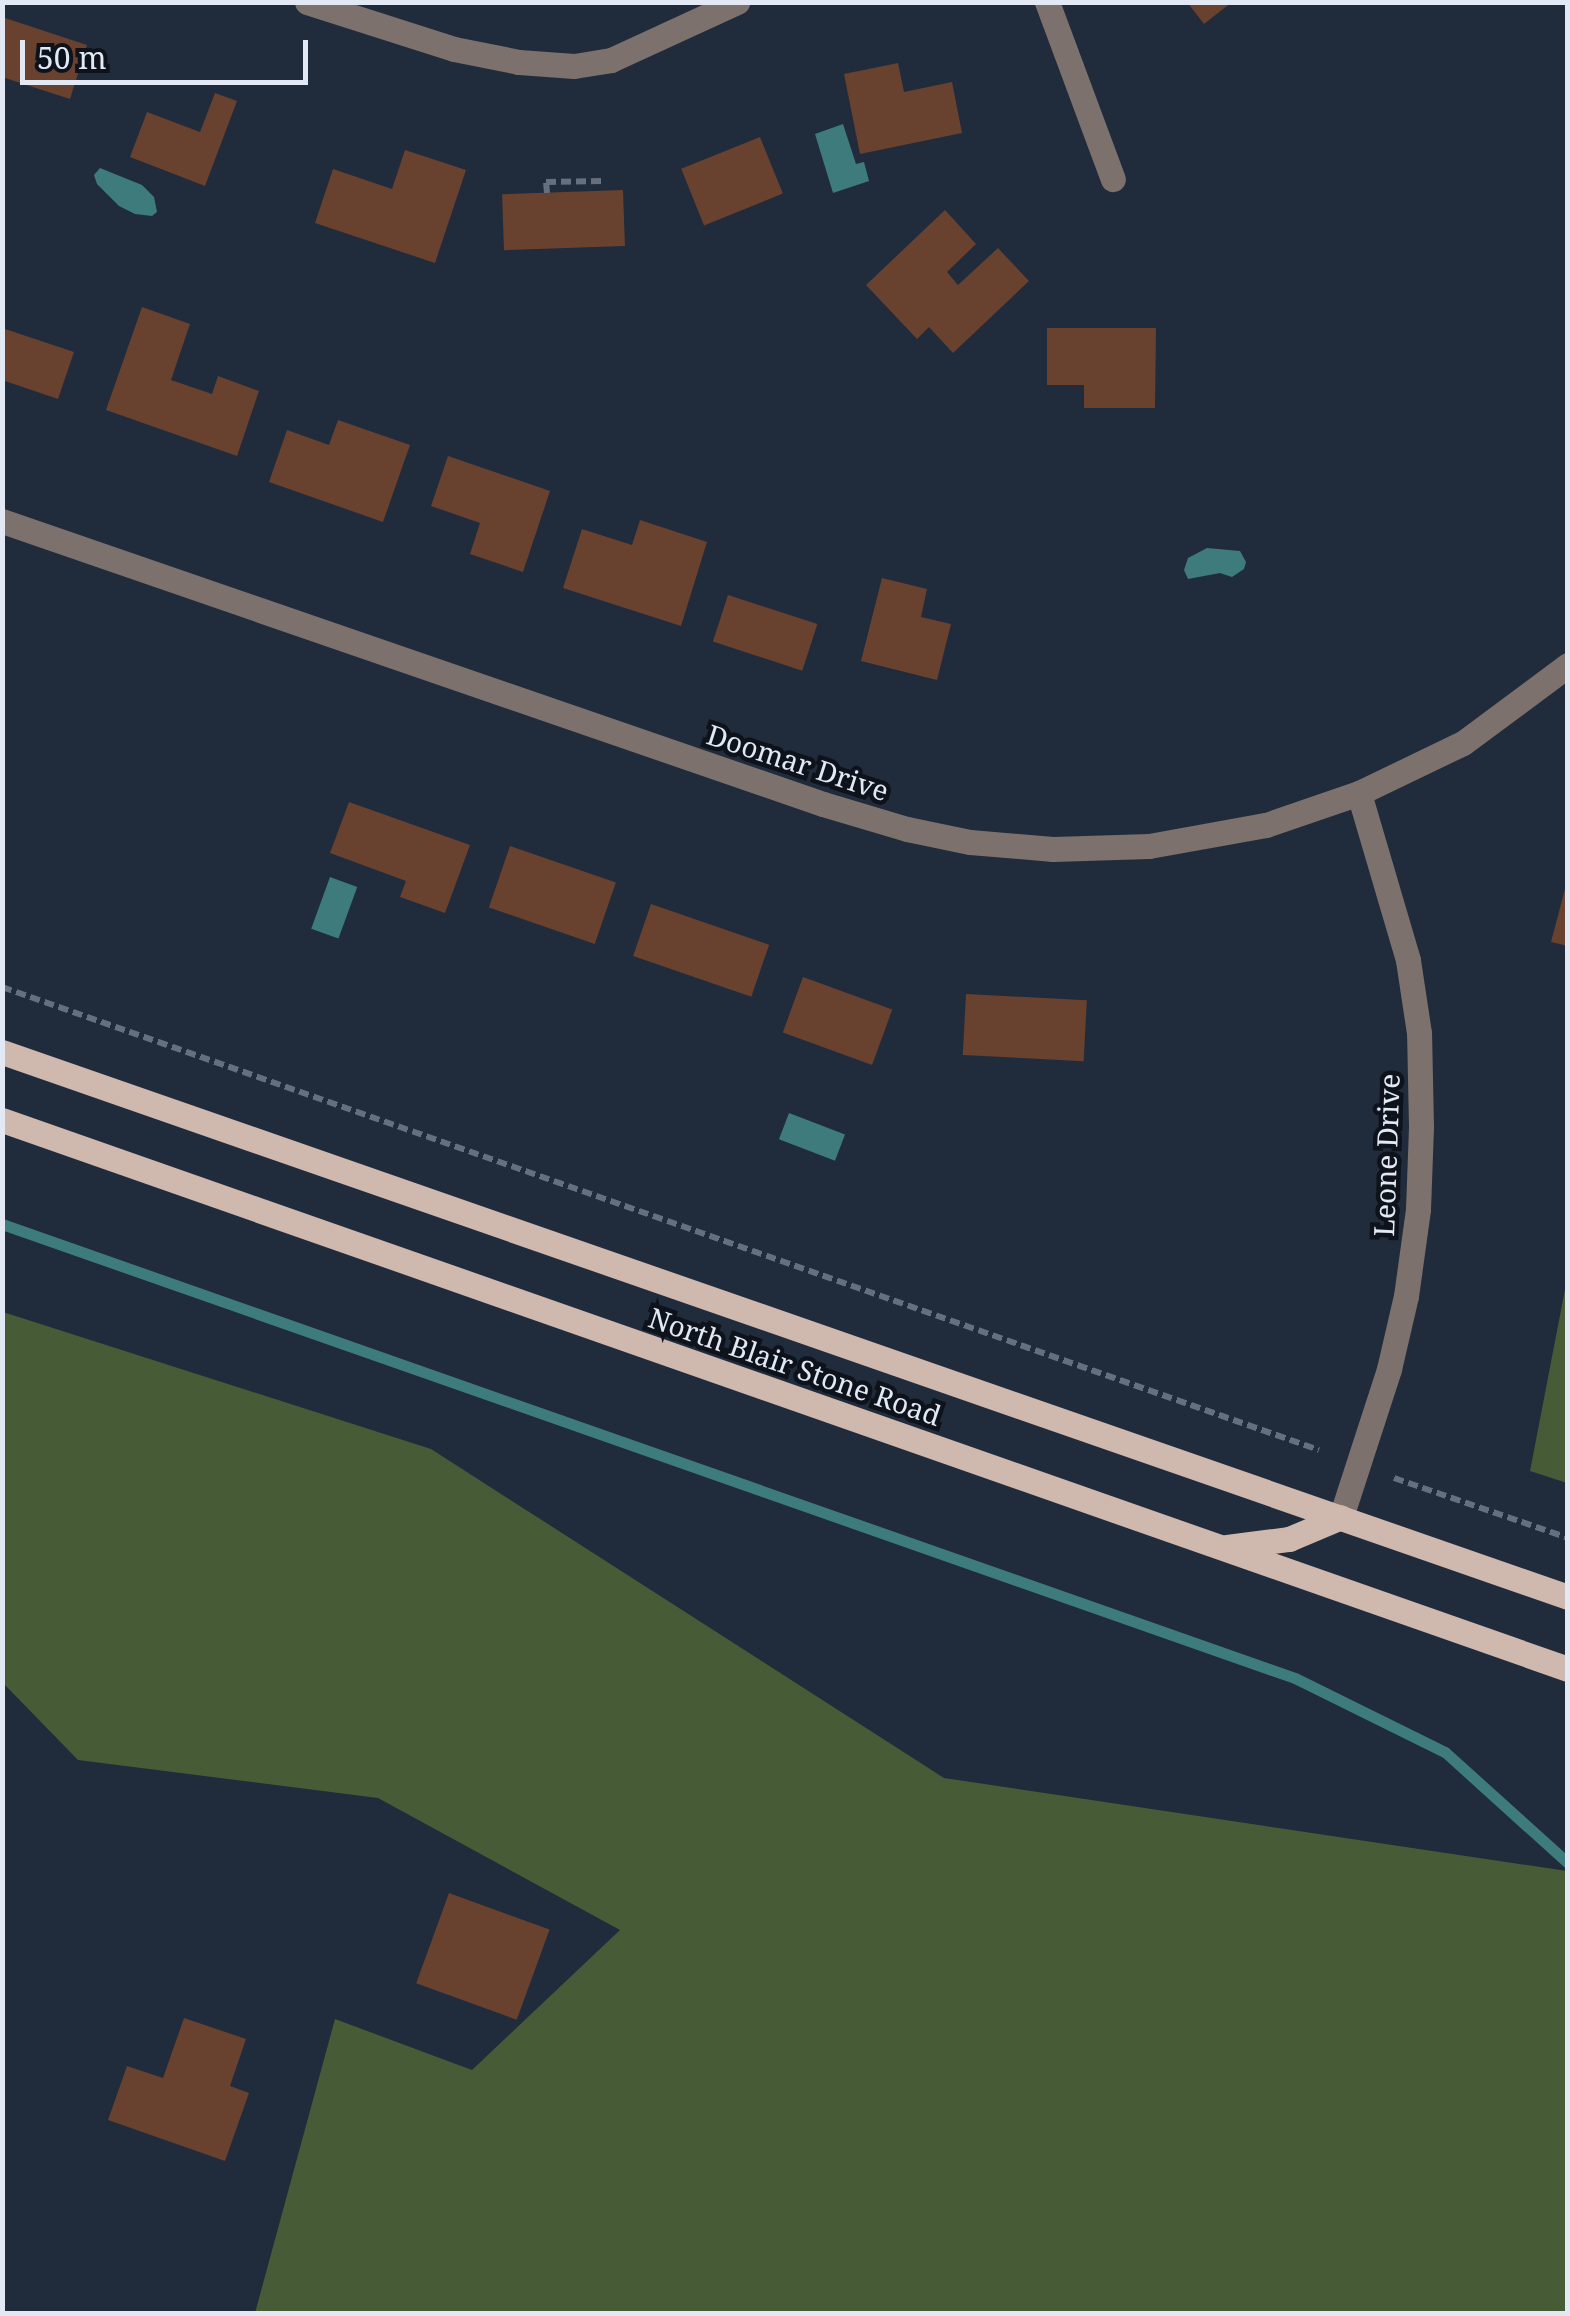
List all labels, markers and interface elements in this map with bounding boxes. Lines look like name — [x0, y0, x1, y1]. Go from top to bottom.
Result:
scale bar — [25, 20, 312, 82]
text: 50 m — [37, 37, 107, 78]
street label: Doomar Drive — [703, 717, 893, 807]
street label: Leone Drive — [1366, 1073, 1406, 1237]
street label: North Blair Stone Road — [644, 1300, 946, 1432]

